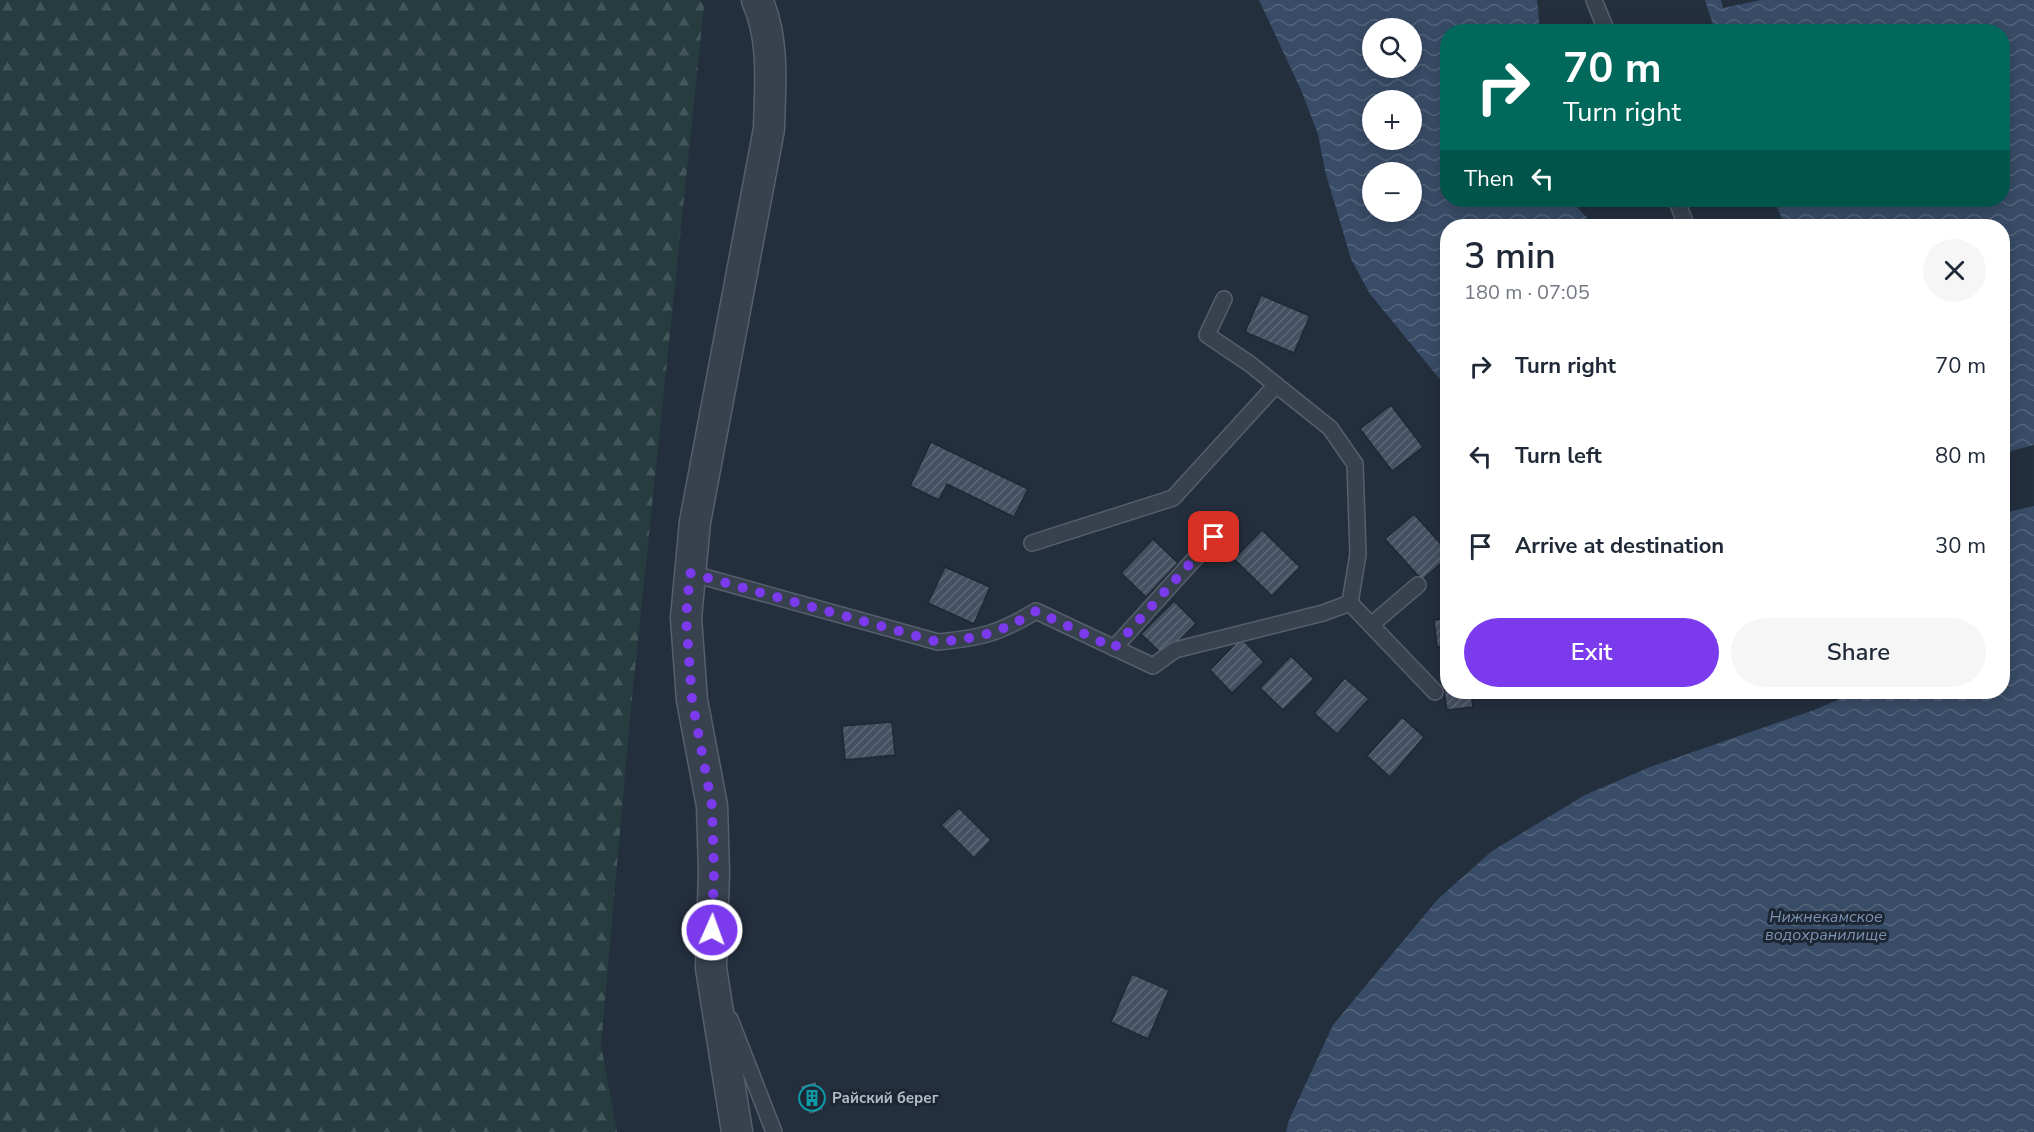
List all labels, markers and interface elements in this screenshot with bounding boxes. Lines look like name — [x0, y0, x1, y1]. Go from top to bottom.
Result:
map controls — [1362, 18, 1422, 222]
button: search — [1362, 18, 1422, 78]
text: 70 m — [1563, 40, 1662, 97]
icon: right — [1464, 48, 1542, 126]
button: + — [1362, 90, 1422, 150]
text: Turn right — [1563, 94, 1681, 131]
button: − — [1362, 162, 1422, 222]
icon: left — [1526, 162, 1559, 195]
text: Then — [1464, 164, 1514, 194]
text: 3 min — [1464, 232, 1556, 281]
button: close — [1923, 239, 1986, 302]
text: 180 m · 07:05 — [1464, 279, 1590, 306]
icon: right — [1464, 350, 1497, 383]
text: Turn right — [1515, 351, 1616, 381]
text: 70 m — [1935, 351, 1986, 381]
icon: left — [1464, 440, 1497, 473]
text: Turn left — [1515, 441, 1602, 471]
text: 80 m — [1935, 441, 1986, 471]
pin — [1188, 511, 1239, 562]
icon: arrive — [1197, 520, 1230, 553]
icon: arrive — [1464, 530, 1497, 563]
text: Arrive at destination — [1515, 531, 1724, 561]
text: 30 m — [1935, 531, 1986, 561]
button: Exit — [1464, 618, 1719, 687]
button: Share — [1731, 618, 1986, 687]
position arrow — [680, 898, 744, 962]
water label: Нижнекамское водохранилище — [1765, 906, 1887, 946]
building icon: Райский берег — [797, 1083, 827, 1113]
place label: Райский берег — [832, 1088, 939, 1108]

